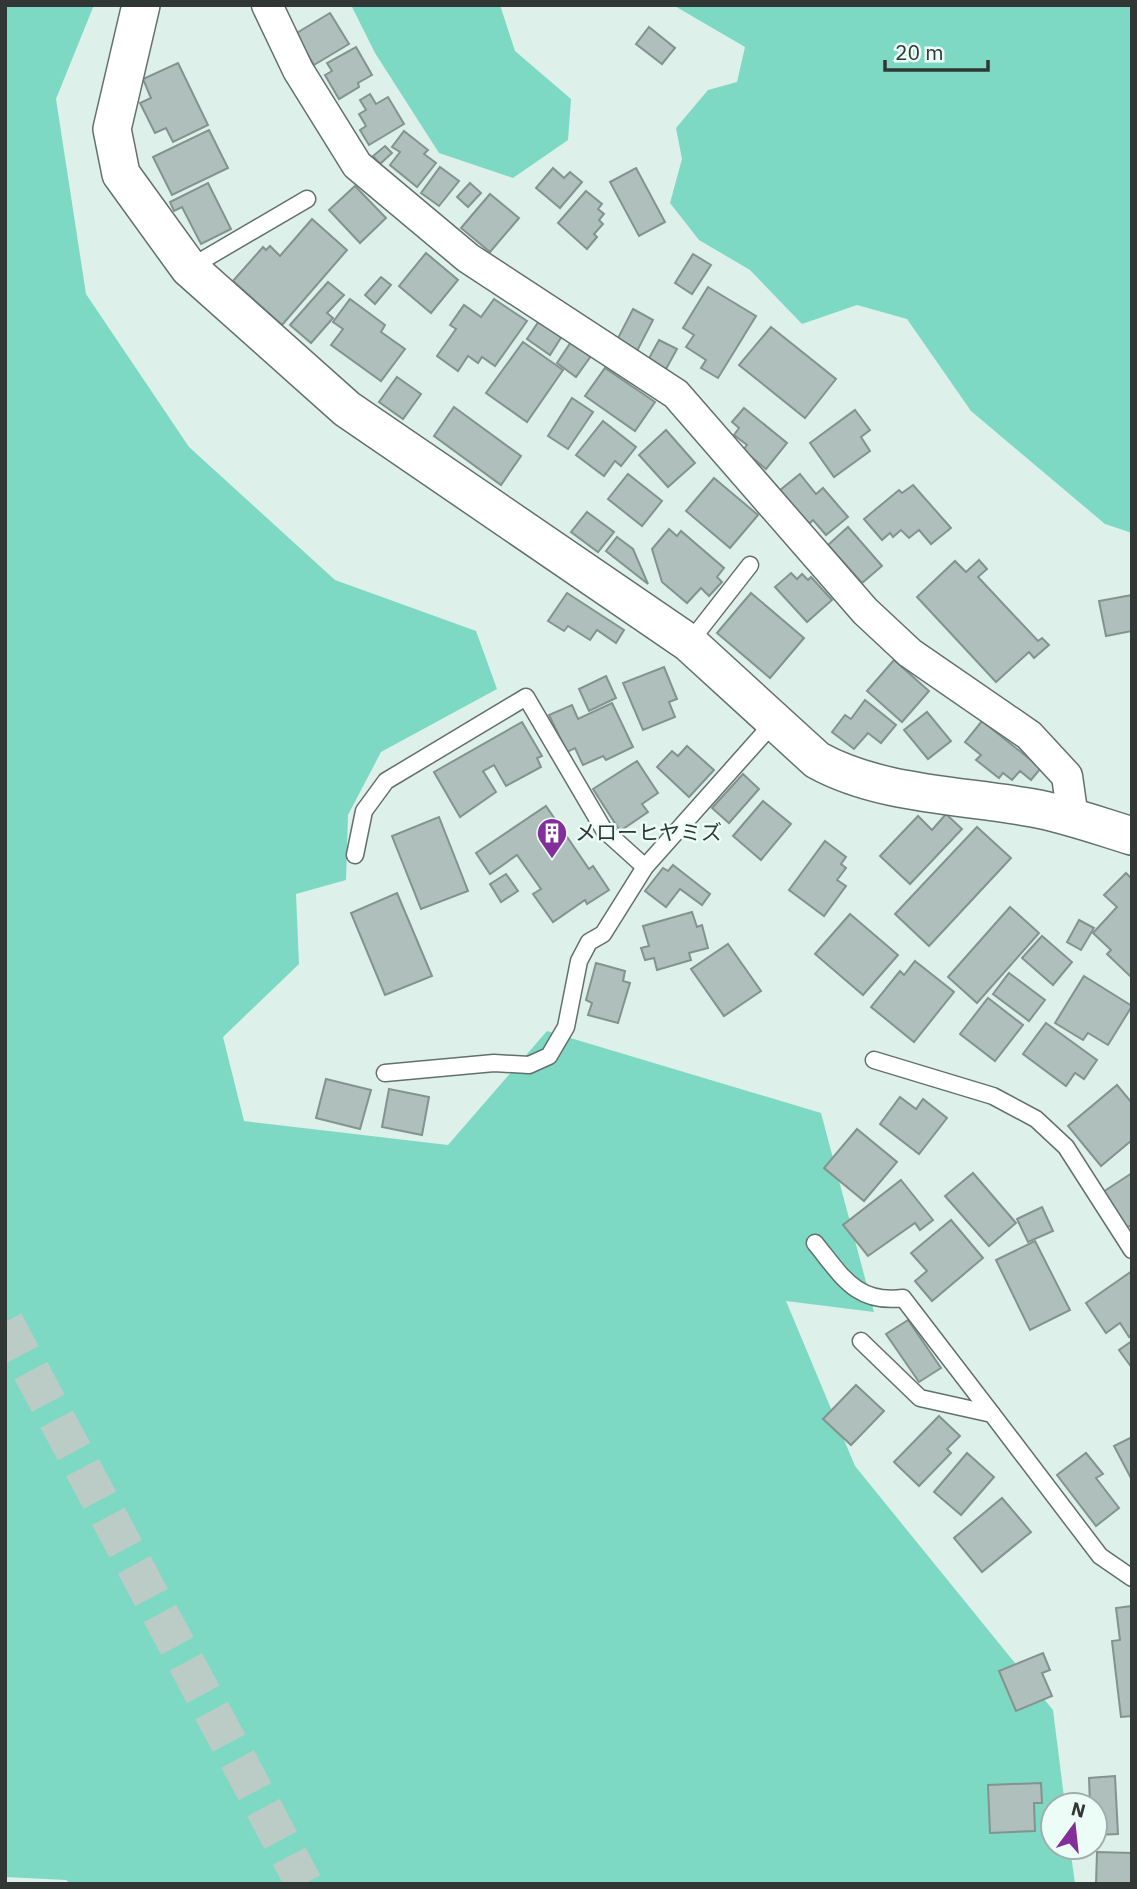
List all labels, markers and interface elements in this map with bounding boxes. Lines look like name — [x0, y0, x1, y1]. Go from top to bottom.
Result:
scale bar — [885, 28, 988, 72]
text: 20 m — [895, 38, 944, 66]
building icon: メローヒヤミズ — [535, 816, 569, 860]
place label: メローヒヤミズ — [575, 818, 722, 846]
north arrow — [1039, 1791, 1109, 1861]
text: N — [1069, 1796, 1088, 1823]

